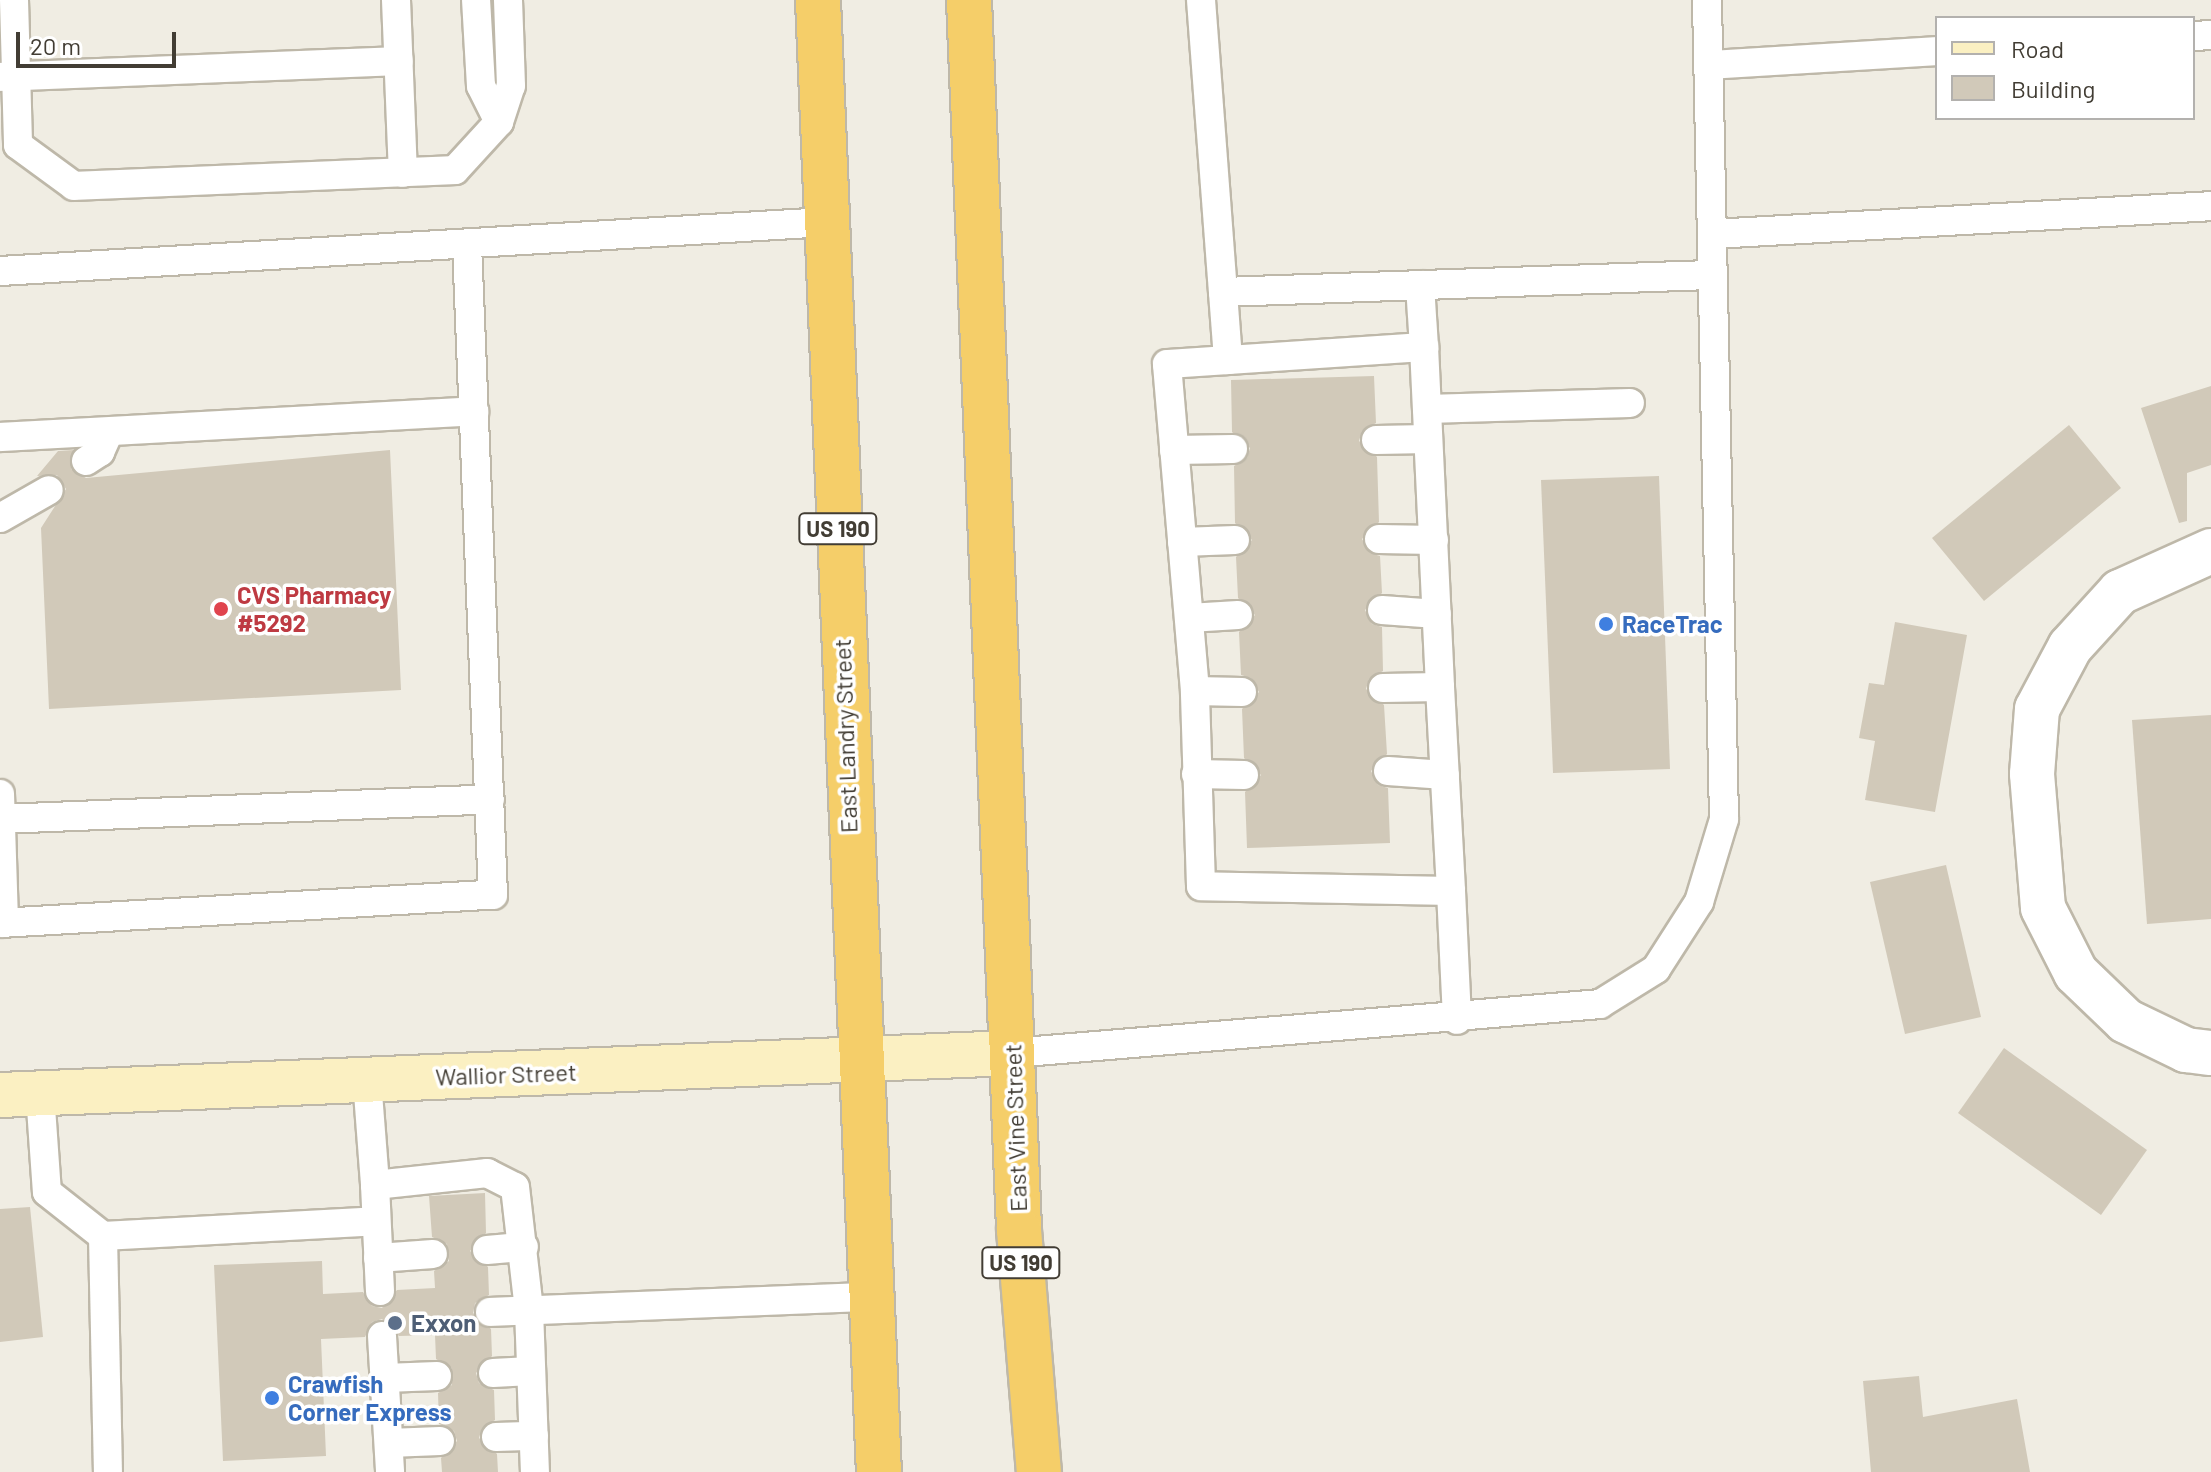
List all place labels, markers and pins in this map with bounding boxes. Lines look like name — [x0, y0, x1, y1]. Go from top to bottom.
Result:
place label: CVS Pharmacy #5292 — [237, 581, 391, 637]
marker: CVS Pharmacy #5292 — [212, 600, 230, 618]
place label: RaceTrac — [1622, 610, 1723, 638]
marker: RaceTrac — [1597, 615, 1615, 633]
place label: Exxon — [411, 1309, 476, 1337]
marker: Exxon — [386, 1314, 404, 1332]
place label: Crawfish Corner Express — [288, 1370, 452, 1426]
marker: Crawfish Corner Express — [263, 1389, 281, 1407]

